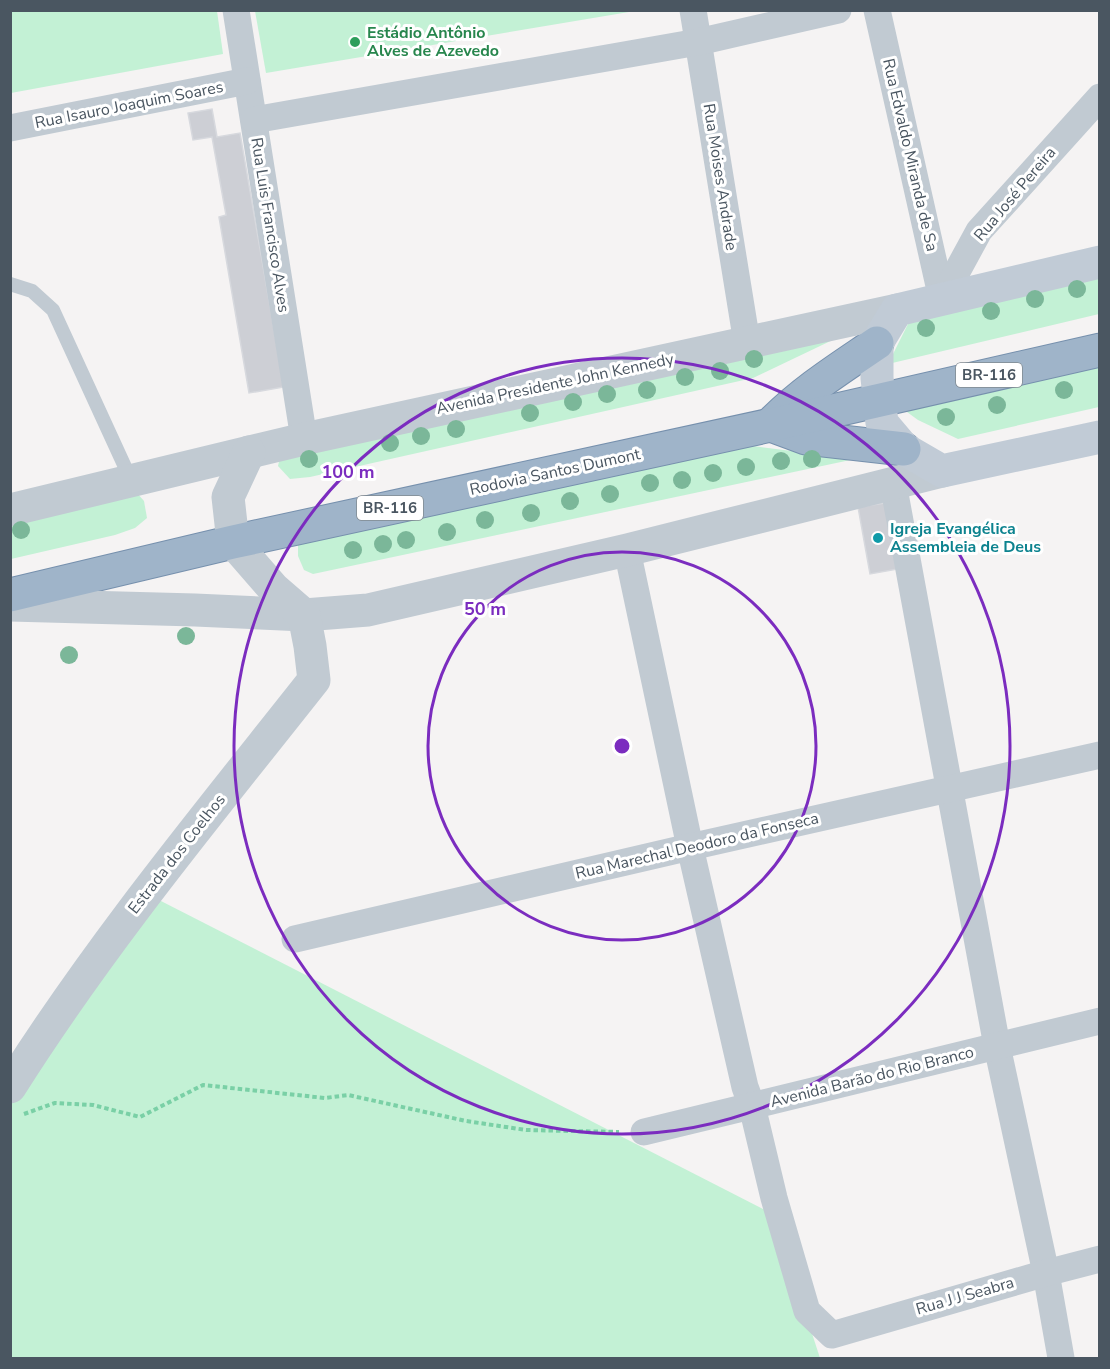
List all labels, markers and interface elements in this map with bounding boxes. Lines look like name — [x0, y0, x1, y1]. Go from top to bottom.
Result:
place label: Estádio Antônio Alves de Azevedo — [367, 22, 499, 62]
marker: Estádio Antônio Alves de Azevedo — [348, 35, 362, 49]
street label: Rua Edvaldo Miranda de Sa — [877, 56, 943, 254]
street label: Rua Isauro Joaquim Soares — [33, 76, 225, 134]
street label: Rua Moises Andrade — [698, 102, 742, 252]
street label: Rua Luis Francisco Alves — [245, 136, 295, 314]
street label: Rua José Pereira — [969, 142, 1061, 246]
street label: Avenida Presidente John Kennedy — [434, 348, 676, 420]
road number: BR-116 — [956, 363, 1022, 387]
street label: Rodovia Santos Dumont — [468, 443, 643, 501]
text: 100 m — [321, 460, 375, 484]
road number: BR-116 — [357, 496, 423, 520]
place label: Igreja Evangélica Assembleia de Deus — [890, 518, 1041, 558]
marker: Igreja Evangélica Assembleia de Deus — [871, 531, 885, 545]
text: 50 m — [464, 597, 506, 621]
centre of rings — [612, 736, 632, 756]
street label: Estrada dos Coelhos — [123, 789, 231, 919]
street label: Rua Marechal Deodoro da Fonseca — [573, 807, 821, 885]
street label: Avenida Barão do Rio Branco — [768, 1041, 976, 1113]
street label: Rua J J Seabra — [913, 1271, 1017, 1321]

